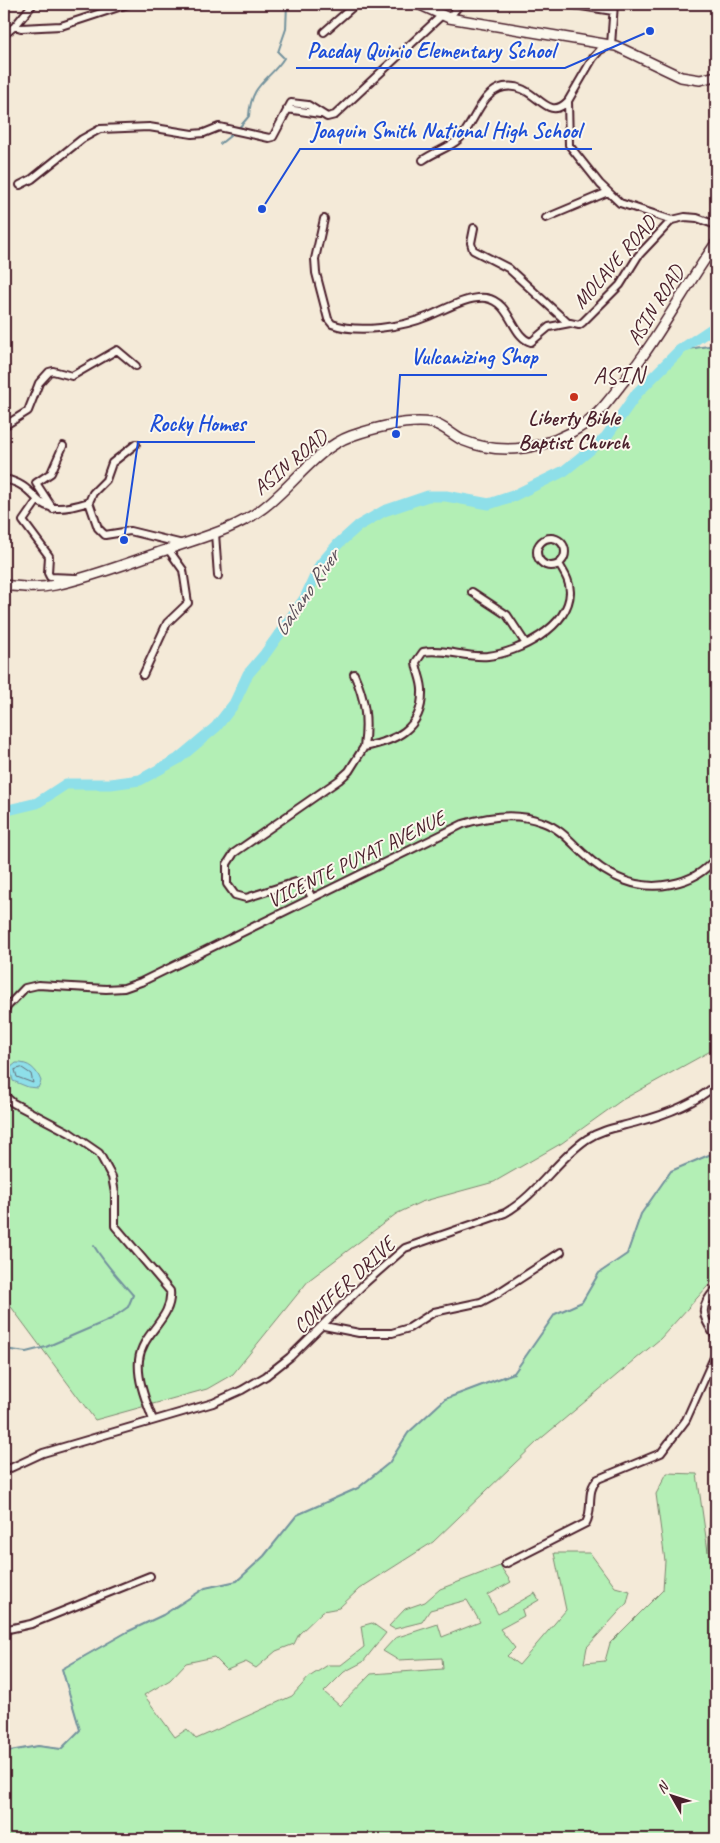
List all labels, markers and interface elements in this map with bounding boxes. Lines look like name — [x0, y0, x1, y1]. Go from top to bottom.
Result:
callout: Pacday Quinio Elementary School — [296, 31, 565, 68]
text: Pacday Quinio Elementary School — [307, 37, 559, 65]
callout: Joaquin Smith National High School — [300, 112, 592, 149]
text: Joaquin Smith National High School — [309, 117, 585, 145]
street label: MOLAVE ROAD — [567, 209, 663, 314]
street label: ASIN ROAD — [620, 259, 691, 350]
callout: Vulcanizing Shop — [400, 338, 547, 375]
text: Vulcanizing Shop — [411, 343, 539, 371]
district label: ASIN — [593, 360, 647, 390]
marker: Liberty Bible Baptist Church — [568, 391, 580, 403]
callout: Rocky Homes — [138, 405, 255, 442]
place label: Liberty Bible Baptist Church — [518, 405, 631, 455]
text: Rocky Homes — [149, 410, 248, 438]
street label: ASIN ROAD — [248, 422, 334, 500]
water label: Galiano River — [266, 541, 348, 641]
street label: VICENTE PUYAT AVENUE — [263, 804, 451, 913]
street label: CONIFER DRIVE — [288, 1230, 402, 1339]
north arrow — [648, 1770, 698, 1820]
text: N — [653, 1778, 673, 1797]

